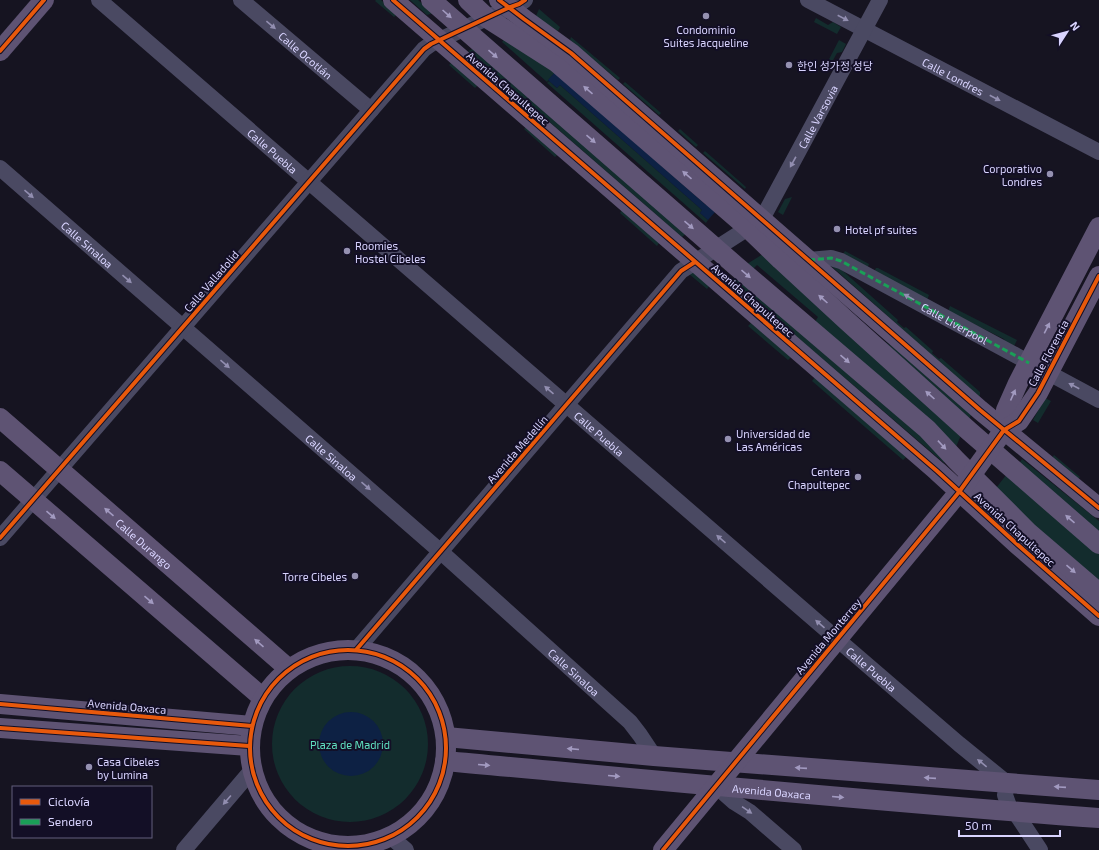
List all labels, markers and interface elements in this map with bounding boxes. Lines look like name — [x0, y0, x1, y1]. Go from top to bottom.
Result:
one-way arrow — [442, 10, 453, 19]
marker: Condominio Suites Jacqueline — [701, 11, 711, 21]
north arrow — [1047, 12, 1087, 52]
one-way arrow — [837, 15, 848, 21]
text: N — [1068, 19, 1083, 33]
one-way arrow — [265, 21, 276, 30]
place label: Condominio Suites Jacqueline — [664, 23, 749, 49]
street label: Calle Ocotlán — [276, 29, 335, 81]
street label: Avenida Chapultepec — [464, 49, 552, 127]
one-way arrow — [488, 49, 498, 59]
street label: Calle Londres — [920, 55, 987, 98]
place label: 한인 성가정 성당 — [797, 59, 873, 72]
marker: 한인 성가정 성당 — [784, 60, 794, 70]
street label: Calle Varsovia — [795, 82, 840, 150]
one-way arrow — [583, 86, 594, 95]
one-way arrow — [989, 95, 1001, 101]
street label: Calle Puebla — [245, 125, 300, 176]
one-way arrow — [586, 135, 596, 144]
one-way arrow — [789, 156, 796, 168]
place label: Corporativo Londres — [983, 162, 1042, 188]
marker: Corporativo Londres — [1045, 169, 1055, 179]
one-way arrow — [682, 170, 692, 180]
one-way arrow — [24, 189, 35, 198]
street label: Calle Sinaloa — [59, 218, 116, 270]
one-way arrow — [684, 220, 695, 229]
place label: Hotel pf suites — [845, 223, 918, 236]
marker: Hotel pf suites — [832, 224, 842, 234]
place label: Roomies Hostel Cibeles — [355, 239, 426, 265]
marker: Roomies Hostel Cibeles — [342, 246, 352, 256]
street label: Calle Valladolid — [181, 248, 241, 314]
street label: Avenida Chapultepec — [709, 261, 797, 339]
one-way arrow — [741, 269, 751, 278]
one-way arrow — [123, 274, 132, 283]
one-way arrow — [818, 294, 828, 303]
one-way arrow — [903, 294, 914, 301]
street label: Calle Liverpool — [919, 299, 991, 346]
street label: Calle Florencia — [1025, 318, 1071, 388]
one-way arrow — [1044, 322, 1050, 334]
one-way arrow — [839, 354, 850, 363]
one-way arrow — [220, 360, 231, 369]
one-way arrow — [1068, 383, 1079, 389]
one-way arrow — [544, 385, 554, 394]
one-way arrow — [1010, 390, 1016, 401]
one-way arrow — [924, 391, 935, 400]
street label: Calle Puebla — [572, 408, 627, 458]
street label: Avenida Medellín — [484, 412, 550, 486]
place label: Universidad de Las Américas — [736, 427, 810, 453]
street label: Calle Sinaloa — [303, 431, 360, 483]
marker: Universidad de Las Américas — [723, 434, 733, 444]
one-way arrow — [937, 440, 947, 450]
place label: Centera Chapultepec — [788, 465, 850, 491]
marker: Centera Chapultepec — [853, 472, 863, 482]
one-way arrow — [361, 482, 371, 491]
street label: Avenida Chapultepec — [972, 489, 1058, 569]
one-way arrow — [104, 508, 113, 517]
one-way arrow — [45, 511, 56, 520]
one-way arrow — [1064, 514, 1075, 523]
street label: Calle Durango — [113, 515, 175, 571]
one-way arrow — [717, 535, 726, 544]
one-way arrow — [1066, 564, 1077, 573]
place label: Torre Cibeles — [283, 570, 347, 583]
marker: Torre Cibeles — [350, 571, 360, 581]
one-way arrow — [144, 595, 155, 604]
street label: Avenida Monterrey — [792, 595, 864, 677]
one-way arrow — [814, 620, 825, 629]
one-way arrow — [254, 639, 265, 648]
street label: Calle Puebla — [844, 644, 899, 694]
street label: Calle Sinaloa — [546, 646, 602, 698]
street label: Avenida Oaxaca — [87, 696, 167, 716]
park label: Plaza de Madrid — [310, 738, 390, 751]
one-way arrow — [567, 745, 579, 752]
place label: Casa Cibeles by Lumina — [97, 755, 160, 781]
one-way arrow — [977, 759, 988, 768]
one-way arrow — [478, 761, 490, 768]
marker: Casa Cibeles by Lumina — [84, 762, 94, 772]
one-way arrow — [795, 764, 807, 771]
one-way arrow — [608, 773, 620, 780]
one-way arrow — [924, 774, 937, 781]
street label: Avenida Oaxaca — [732, 781, 812, 801]
one-way arrow — [1054, 784, 1066, 791]
legend — [12, 786, 152, 838]
one-way arrow — [832, 793, 845, 800]
text: Ciclovía — [48, 794, 90, 808]
one-way arrow — [222, 795, 231, 805]
one-way arrow — [741, 806, 752, 814]
scale bar — [959, 812, 1060, 838]
text: Sendero — [48, 814, 93, 828]
text: 50 m — [965, 818, 992, 832]

